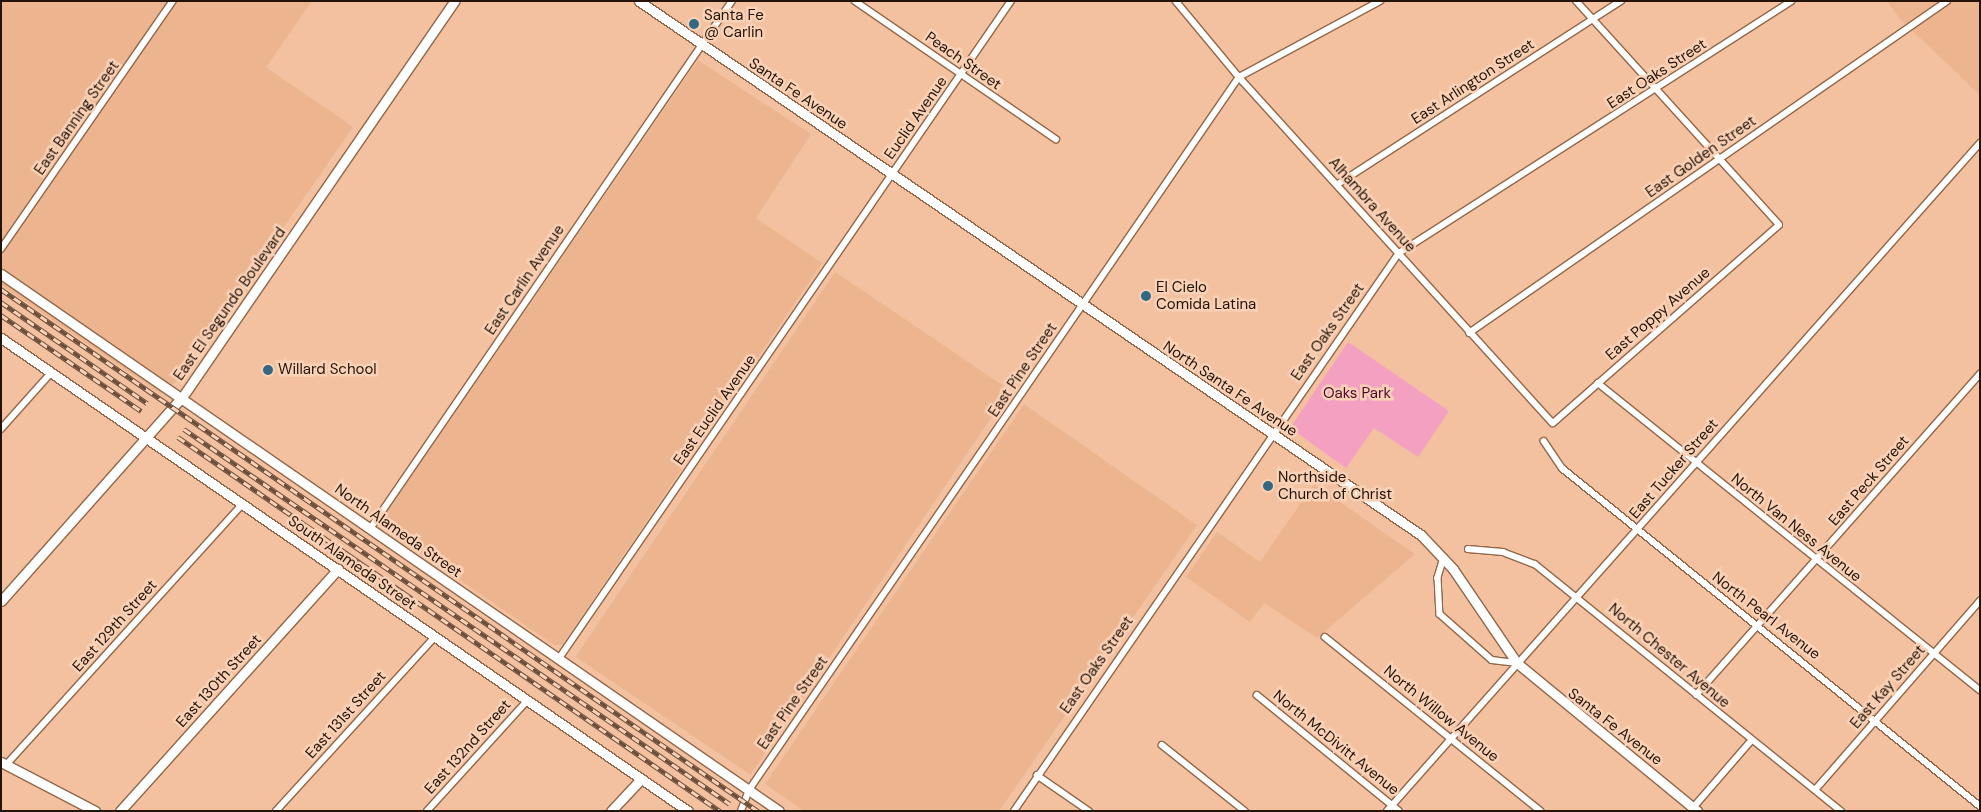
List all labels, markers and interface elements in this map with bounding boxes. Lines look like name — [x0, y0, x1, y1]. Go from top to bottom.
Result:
place label: Santa Fe @ Carlin — [704, 6, 764, 41]
marker: Santa Fe @ Carlin — [688, 18, 700, 30]
street label: Peach Street — [922, 28, 1004, 94]
street label: East Oaks Street — [1604, 35, 1710, 113]
street label: East Arlington Street — [1408, 36, 1538, 128]
street label: Santa Fe Avenue — [745, 54, 851, 134]
street label: East Banning Street — [31, 57, 123, 179]
street label: Euclid Avenue — [881, 73, 951, 163]
street label: East Golden Street — [1642, 112, 1760, 202]
street label: Alhambra Avenue — [1325, 154, 1419, 256]
street label: East Carlin Avenue — [482, 222, 568, 338]
street label: East El Segundo Boulevard — [170, 224, 290, 384]
street label: East Poppy Avenue — [1602, 264, 1714, 364]
place label: El Cielo Comida Latina — [1156, 278, 1256, 313]
street label: East Oaks Street — [1288, 280, 1368, 384]
marker: El Cielo Comida Latina — [1140, 290, 1152, 302]
street label: East Pine Street — [985, 320, 1061, 420]
street label: North Santa Fe Avenue — [1159, 337, 1301, 441]
street label: East Euclid Avenue — [670, 351, 760, 469]
place label: Willard School — [278, 361, 377, 379]
marker: Willard School — [262, 364, 274, 376]
park label: Oaks Park — [1323, 385, 1391, 403]
street label: East Tucker Street — [1626, 415, 1722, 523]
street label: East Peck Street — [1825, 432, 1913, 530]
place label: Northside Church of Christ — [1278, 468, 1392, 503]
street label: North Van Ness Avenue — [1727, 470, 1865, 586]
street label: North Alameda Street — [331, 480, 465, 582]
marker: Northside Church of Christ — [1262, 480, 1274, 492]
street label: South Alameda Street — [285, 512, 419, 614]
street label: North Pearl Avenue — [1708, 568, 1824, 664]
street label: East 129th Street — [69, 576, 161, 676]
street label: North Chester Avenue — [1605, 600, 1733, 712]
street label: East Oaks Street — [1057, 613, 1137, 717]
street label: East 130th Street — [173, 631, 265, 731]
street label: East Kay Street — [1847, 642, 1929, 732]
street label: East Pine Street — [754, 653, 832, 753]
street label: North Willow Avenue — [1380, 662, 1502, 766]
street label: East 131st Street — [302, 668, 390, 762]
street label: Santa Fe Avenue — [1564, 685, 1666, 769]
street label: North McDivitt Avenue — [1269, 687, 1403, 799]
street label: East 132nd Street — [421, 696, 515, 798]

